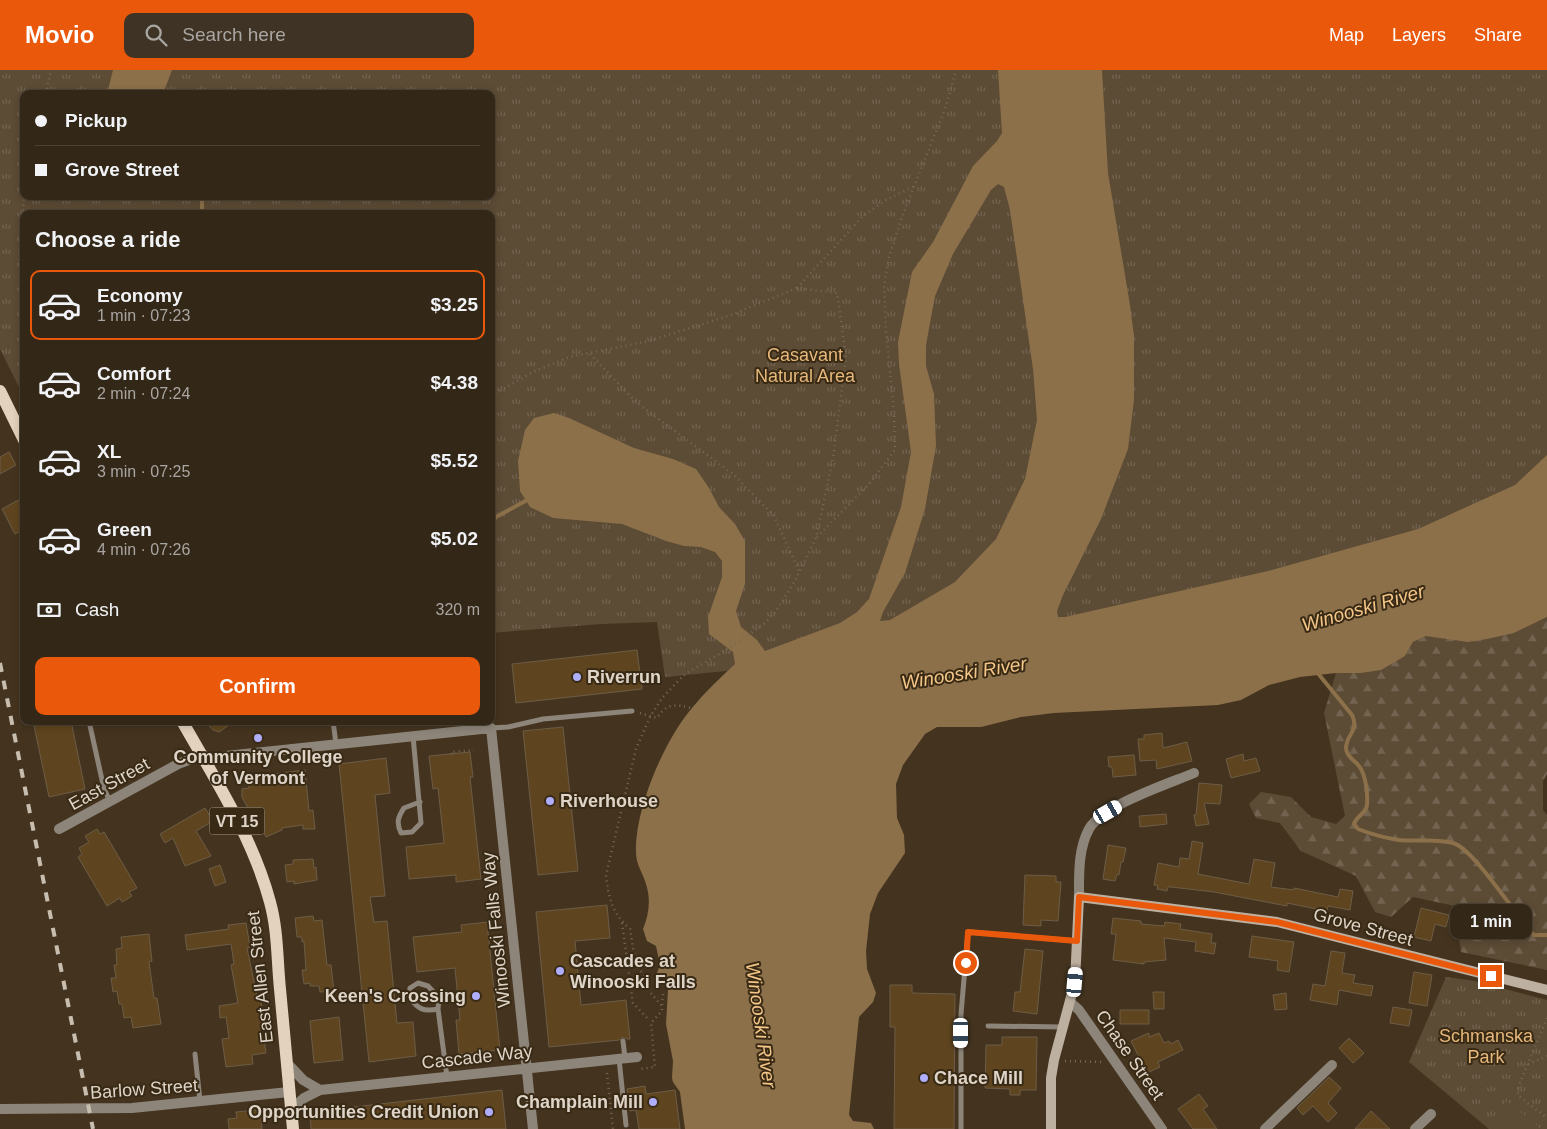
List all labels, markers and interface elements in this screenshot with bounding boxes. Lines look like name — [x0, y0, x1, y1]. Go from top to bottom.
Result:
search box — [124, 13, 474, 58]
text: Movio — [25, 21, 94, 48]
icon: search — [142, 21, 170, 49]
text: Search here — [182, 24, 286, 45]
text: Map — [1329, 25, 1364, 45]
text: Layers — [1392, 25, 1446, 45]
text: Share — [1474, 25, 1522, 45]
text: Pickup — [65, 110, 127, 131]
text: Grove Street — [65, 159, 179, 180]
text: Choose a ride — [35, 227, 180, 252]
icon: car — [37, 283, 82, 328]
text: Economy — [97, 285, 183, 306]
text: $3.25 — [430, 294, 478, 315]
text: 1 min · 07:23 — [97, 307, 190, 324]
park label: Casavant Natural Area — [755, 345, 856, 386]
icon: car — [37, 361, 82, 406]
text: Comfort — [97, 363, 171, 384]
text: $4.38 — [430, 372, 478, 393]
text: 2 min · 07:24 — [97, 385, 190, 402]
icon: car — [37, 439, 82, 484]
text: XL — [97, 441, 121, 462]
text: $5.52 — [430, 450, 478, 471]
text: 3 min · 07:25 — [97, 463, 190, 480]
icon: car — [37, 517, 82, 562]
text: Green — [97, 519, 152, 540]
text: $5.02 — [430, 528, 478, 549]
text: 4 min · 07:26 — [97, 541, 190, 558]
water label: Winooski River — [1299, 580, 1427, 636]
icon: cash — [35, 596, 63, 624]
text: Cash — [75, 599, 119, 620]
text: 320 m — [436, 601, 480, 618]
water label: Winooski River — [900, 653, 1029, 693]
button: Confirm — [35, 657, 480, 715]
place label: Riverrun — [587, 667, 661, 687]
marker: Riverrun — [571, 671, 583, 683]
marker: Community College of Vermont — [252, 732, 264, 744]
place label: Community College of Vermont — [173, 747, 343, 788]
street label: East Street — [65, 754, 153, 814]
place label: Riverhouse — [560, 791, 658, 811]
marker: Riverhouse — [544, 795, 556, 807]
car — [1091, 798, 1124, 826]
road number: VT 15 — [210, 808, 264, 834]
street label: Winooski Falls Way — [478, 851, 514, 1009]
street label: Grove Street — [1311, 904, 1415, 950]
callout: 1 min — [1450, 904, 1532, 938]
street label: East Allen Street — [243, 910, 277, 1044]
text: 1 min — [1470, 913, 1512, 930]
place label: Cascades at Winooski Falls — [570, 951, 696, 992]
route start — [955, 952, 977, 974]
water label: Winooski River — [742, 961, 780, 1090]
marker: Cascades at Winooski Falls — [554, 965, 566, 977]
route end — [1480, 965, 1502, 987]
car — [1066, 966, 1083, 998]
place label: Keen's Crossing — [325, 986, 466, 1006]
marker: Keen's Crossing — [470, 990, 482, 1002]
street label: Chase Street — [1092, 1006, 1168, 1104]
car — [953, 1018, 968, 1048]
park label: Schmanska Park — [1439, 1026, 1534, 1067]
street label: Cascade Way — [421, 1041, 533, 1073]
place label: Chace Mill — [934, 1068, 1023, 1088]
marker: Chace Mill — [918, 1072, 930, 1084]
street label: Barlow Street — [89, 1075, 199, 1103]
place label: Champlain Mill — [516, 1092, 643, 1112]
marker: Champlain Mill — [647, 1096, 659, 1108]
place label: Opportunities Credit Union — [248, 1102, 479, 1122]
marker: Opportunities Credit Union — [483, 1106, 495, 1118]

